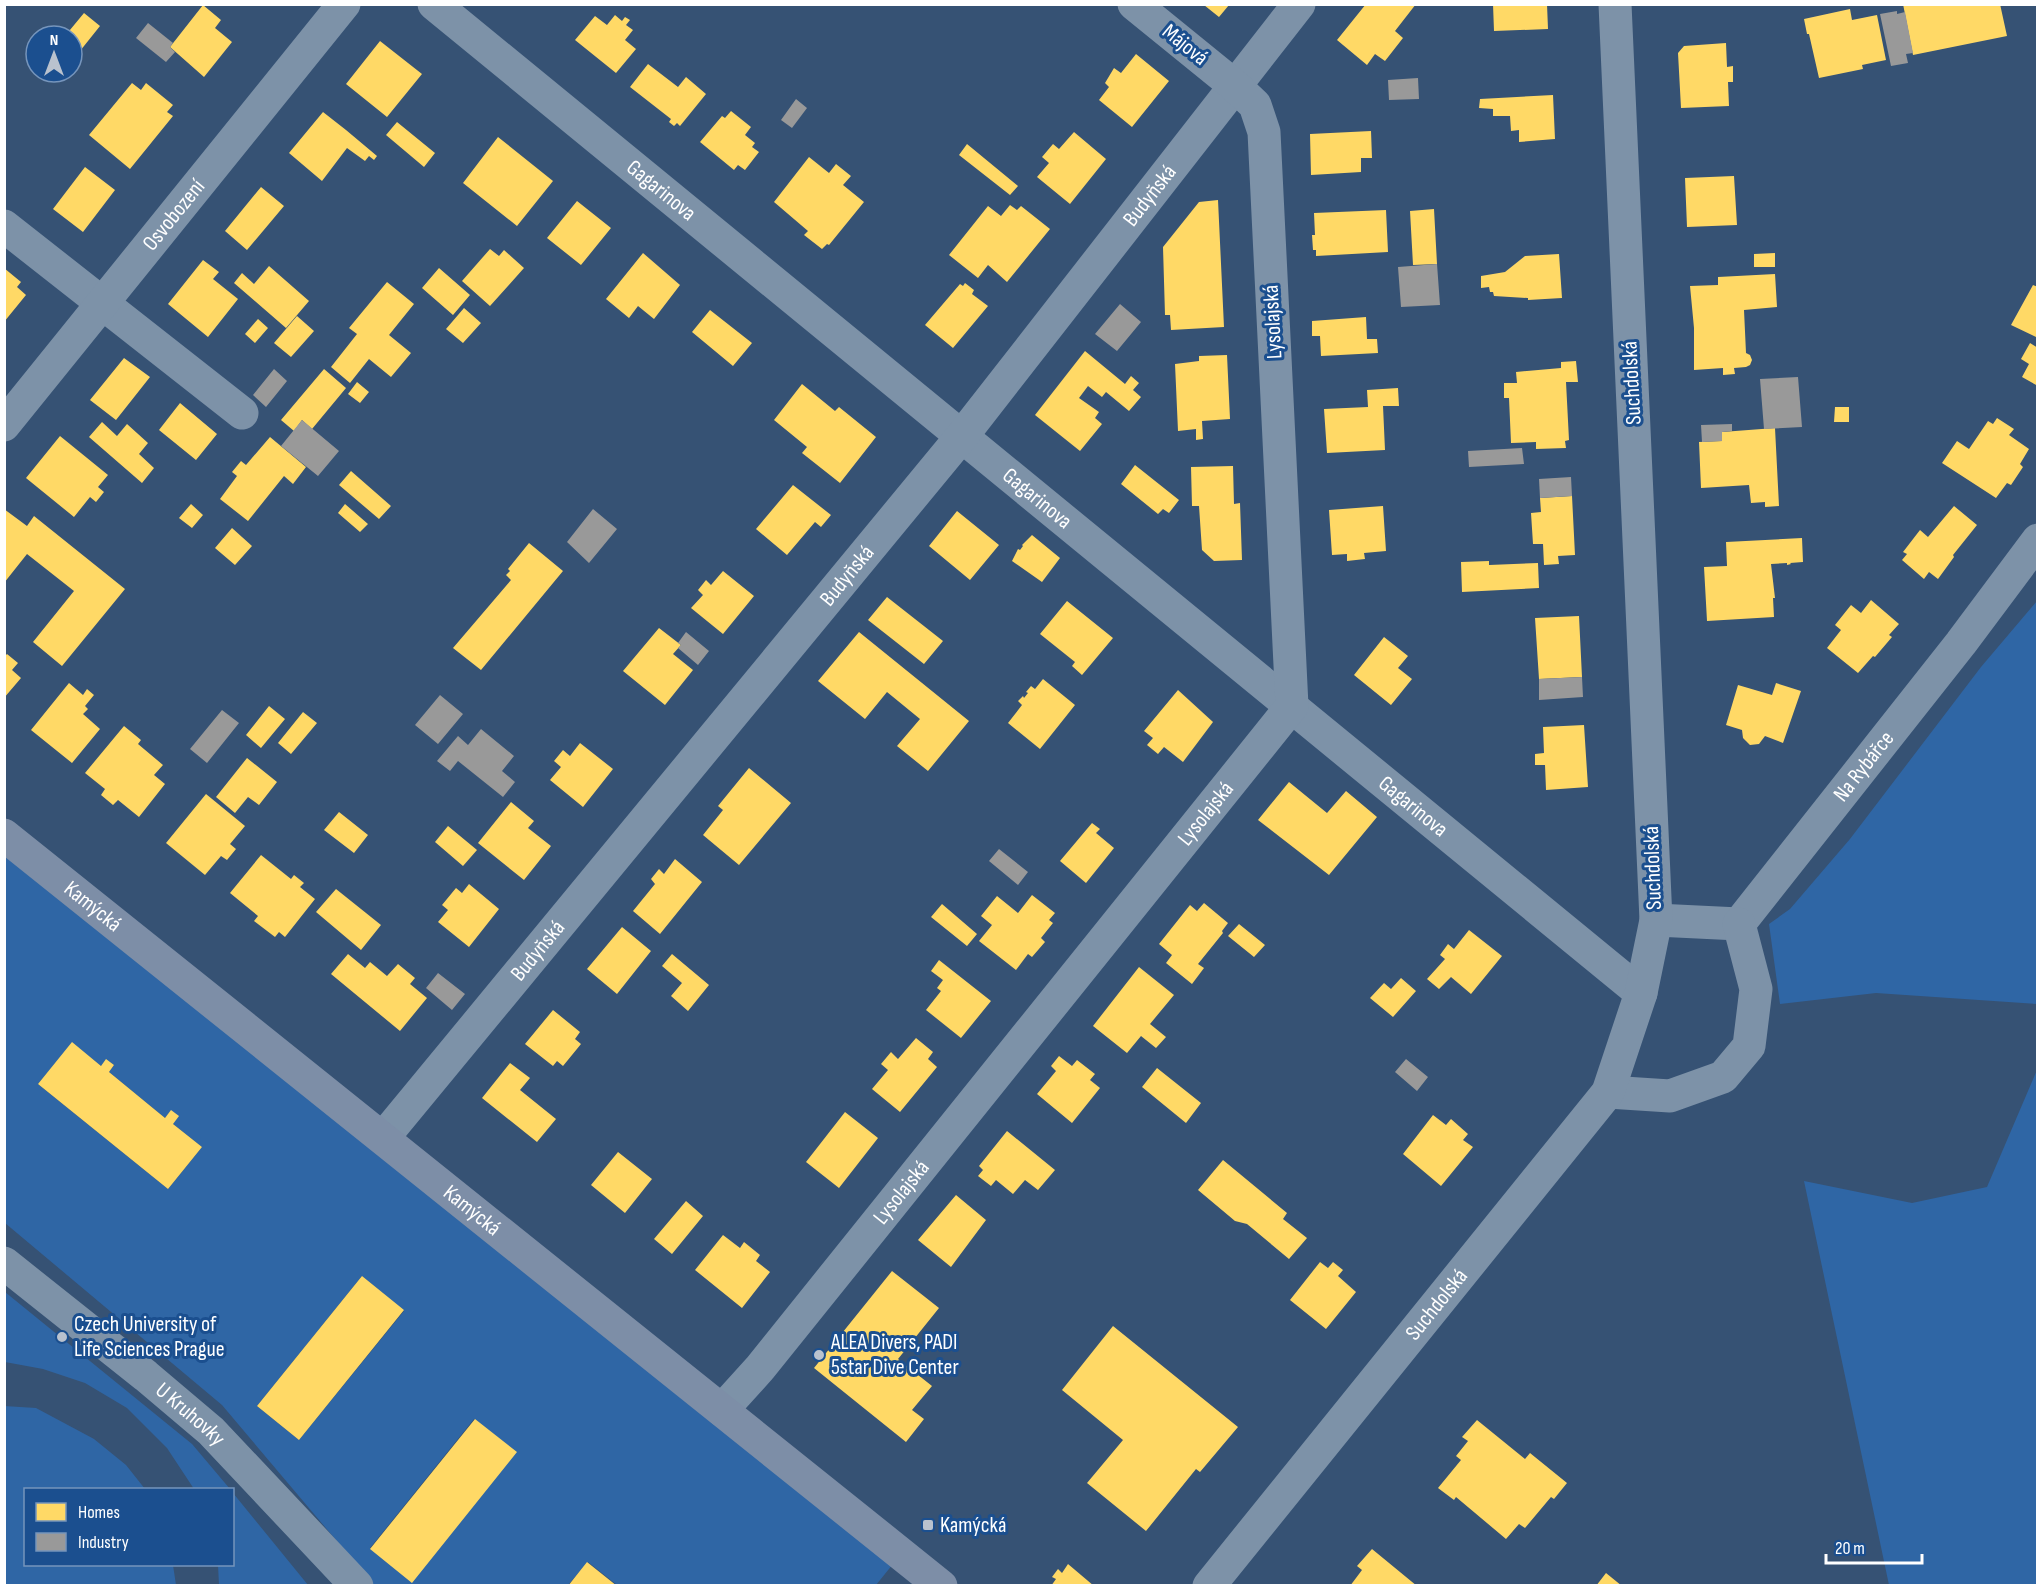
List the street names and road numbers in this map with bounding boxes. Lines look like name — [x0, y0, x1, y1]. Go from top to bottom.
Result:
street label: Májová — [1157, 18, 1213, 72]
street label: Gagarinova — [621, 154, 702, 227]
street label: Budyňská — [1117, 159, 1182, 232]
street label: Osvobození — [137, 173, 211, 256]
street label: Lysolajská — [1258, 284, 1288, 360]
street label: Suchdolská — [1616, 340, 1648, 426]
street label: Gagarinova — [997, 462, 1078, 535]
street label: Budyňská — [814, 540, 880, 612]
street label: Na Rybářce — [1827, 725, 1900, 807]
street label: Gagarinova — [1373, 770, 1453, 843]
street label: Lysolajská — [1172, 776, 1239, 851]
street label: Suchdolská — [1638, 826, 1668, 910]
street label: Kamýcká — [59, 875, 127, 938]
street label: Budyňská — [505, 915, 571, 986]
street label: Lysolajská — [867, 1155, 935, 1230]
street label: Kamýcká — [438, 1179, 507, 1242]
street label: Suchdolská — [1400, 1263, 1473, 1346]
street label: U Kruhovky — [150, 1377, 232, 1452]

